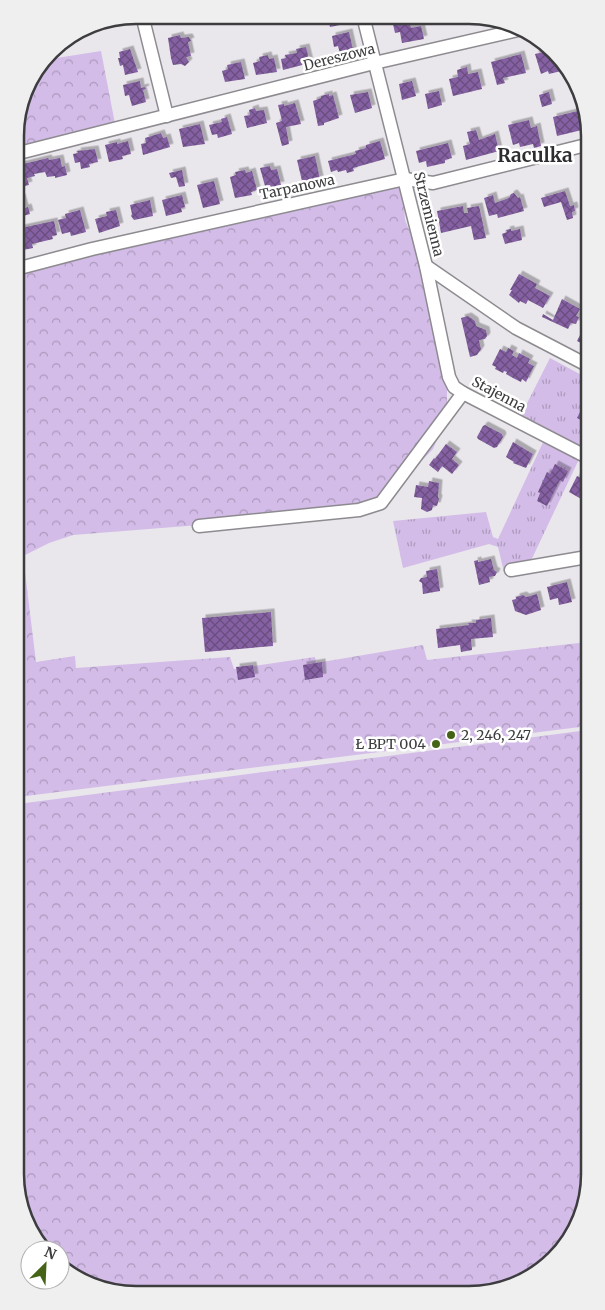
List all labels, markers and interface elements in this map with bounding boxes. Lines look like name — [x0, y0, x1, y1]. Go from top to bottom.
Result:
street label: Dereszowa — [301, 39, 377, 75]
district label: Raculka — [497, 143, 573, 167]
street label: Tarpanowa — [258, 170, 337, 204]
street label: Strzemienna — [410, 170, 448, 259]
street label: Stajenna — [469, 372, 530, 416]
place label: 2, 246, 247 — [461, 726, 531, 744]
marker: 2, 246, 247 — [445, 729, 457, 741]
place label: Ł BPT 004 — [356, 735, 426, 753]
marker: Ł BPT 004 — [430, 738, 442, 750]
north arrow — [20, 1240, 70, 1290]
text: N — [42, 1243, 59, 1264]

